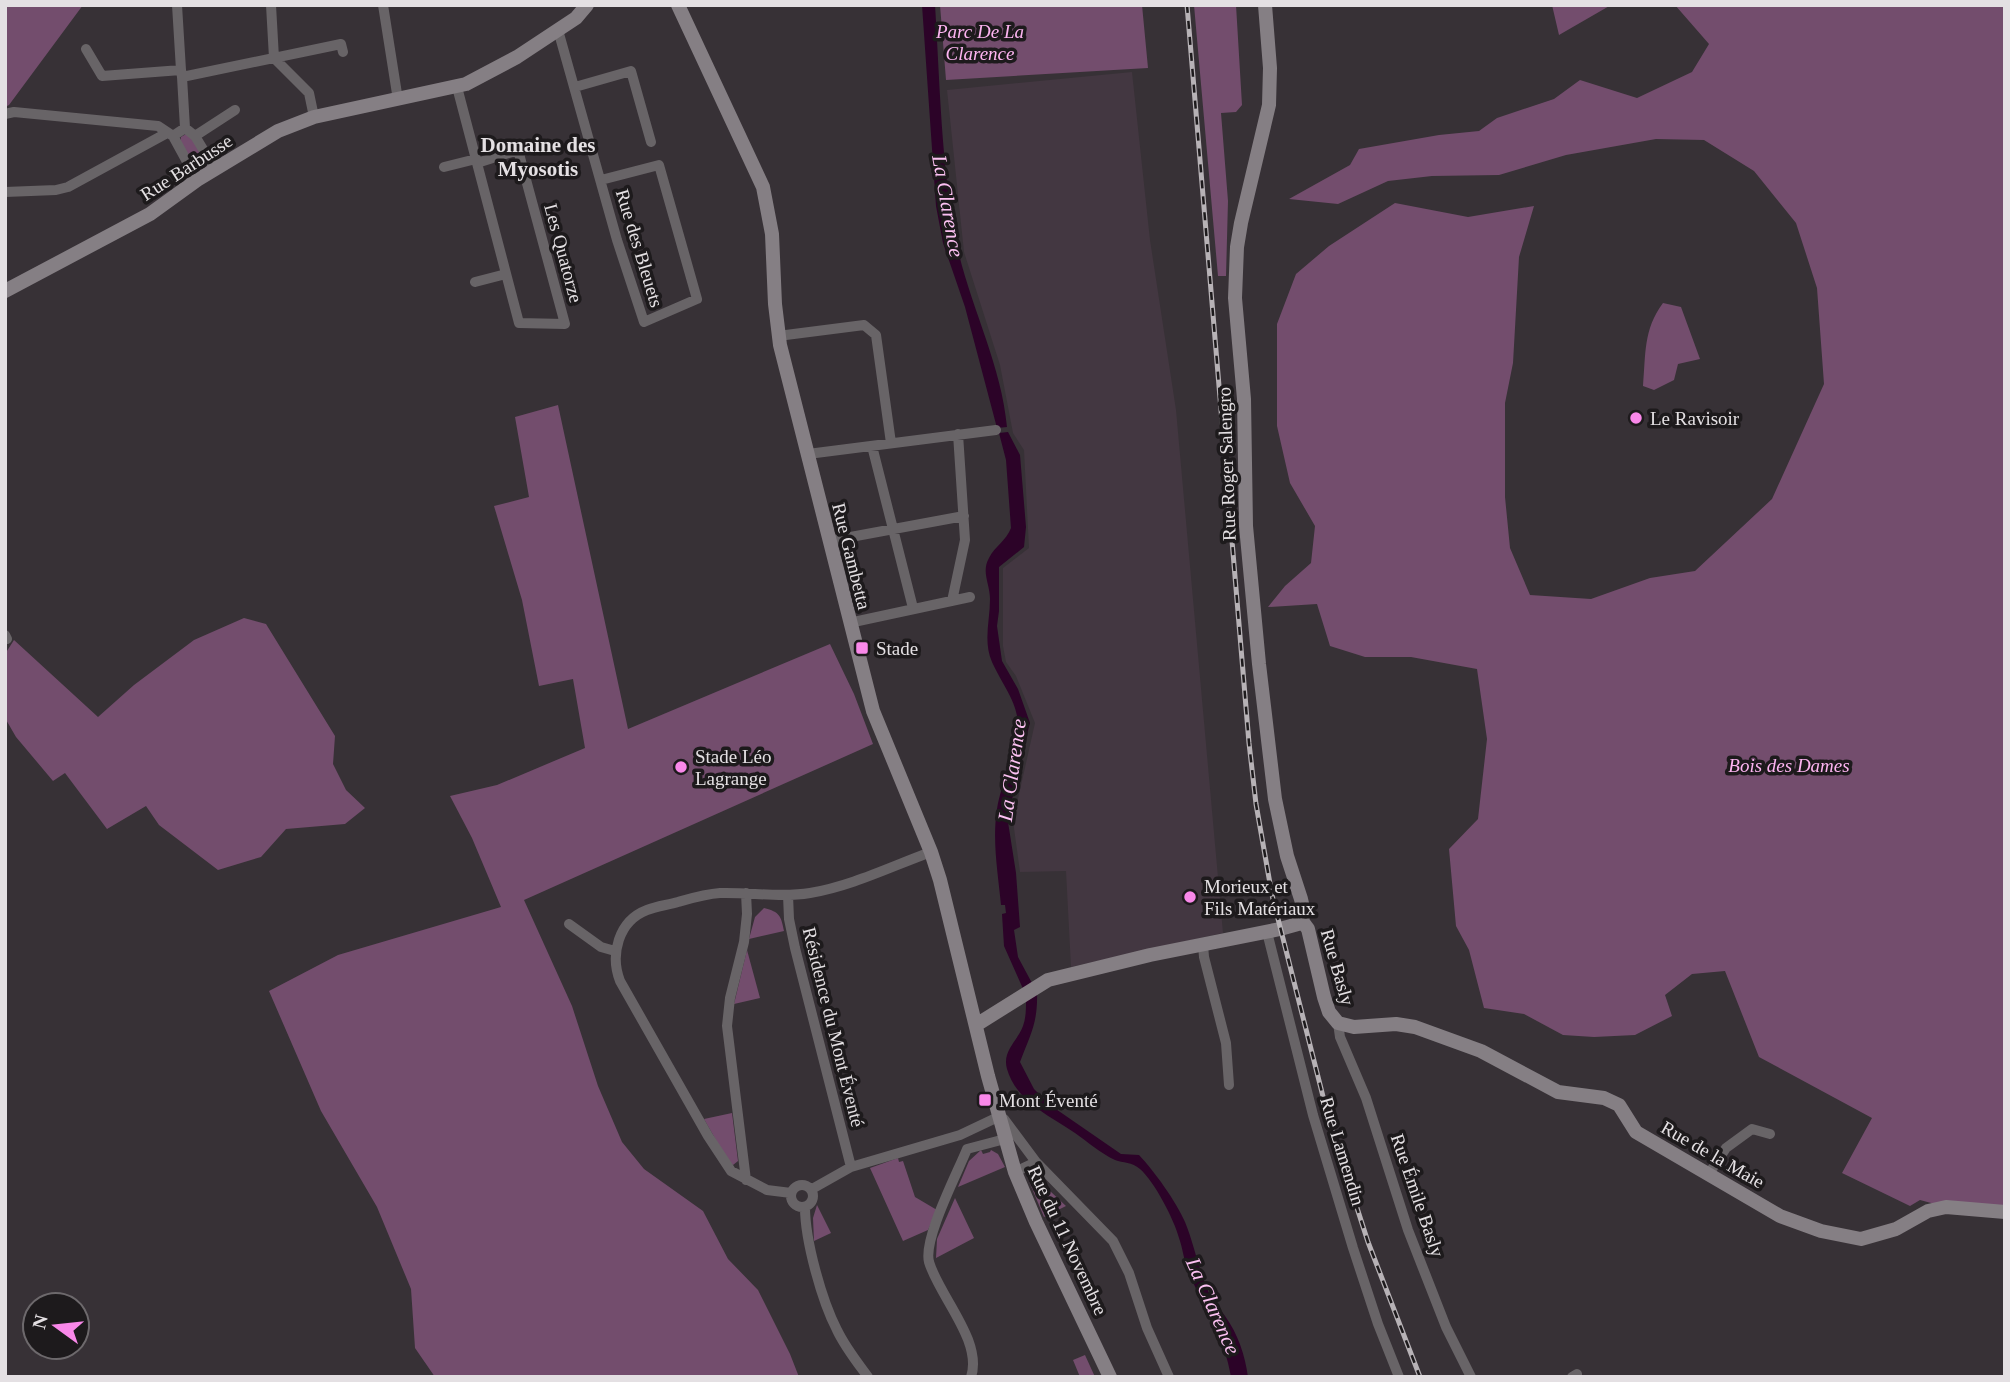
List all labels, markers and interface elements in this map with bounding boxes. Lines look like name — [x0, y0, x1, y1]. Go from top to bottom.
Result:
park label: Parc De La Clarence — [935, 21, 1024, 64]
street label: Rue Barbusse — [137, 130, 236, 205]
district label: Domaine des Myosotis — [481, 133, 595, 181]
water label: La Clarence — [927, 152, 969, 259]
street label: Rue des Bleuets — [612, 187, 667, 310]
street label: Les Quatorze — [540, 201, 587, 305]
street label: Rue Roger Salengro — [1213, 387, 1240, 541]
place label: Le Ravisoir — [1650, 408, 1740, 429]
marker: Le Ravisoir — [1628, 410, 1644, 426]
street label: Rue Gambetta — [828, 501, 875, 612]
place label: Stade — [876, 638, 918, 659]
marker: Stade — [854, 640, 870, 656]
water label: La Clarence — [993, 717, 1031, 824]
place label: Stade Léo Lagrange — [695, 746, 772, 789]
park label: Bois des Dames — [1728, 755, 1850, 776]
marker: Stade Léo Lagrange — [673, 759, 689, 775]
place label: Morieux et Fils Matériaux — [1204, 876, 1316, 919]
marker: Morieux et Fils Matériaux — [1182, 889, 1198, 905]
street label: Résidence du Mont Éventé — [798, 925, 869, 1129]
street label: Rue Basly — [1317, 926, 1359, 1008]
place label: Mont Éventé — [999, 1090, 1098, 1111]
marker: Mont Éventé — [977, 1092, 993, 1108]
street label: Rue Lamendin — [1316, 1094, 1369, 1208]
street label: Rue de la Maie — [1657, 1116, 1768, 1192]
street label: Rue Émile Basly — [1387, 1131, 1449, 1260]
street label: Rue du 11 Novembre — [1024, 1162, 1111, 1318]
water label: La Clarence — [1181, 1253, 1245, 1358]
north arrow — [21, 1291, 91, 1361]
text: N — [28, 1312, 52, 1331]

